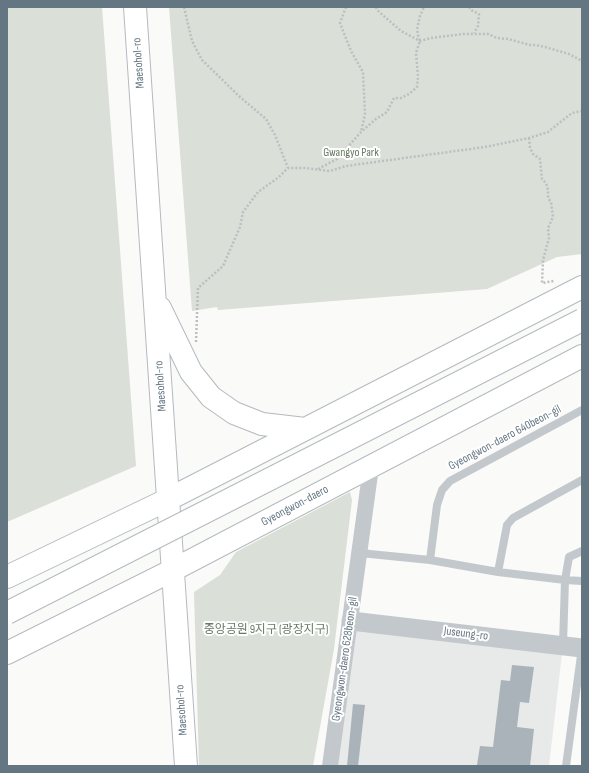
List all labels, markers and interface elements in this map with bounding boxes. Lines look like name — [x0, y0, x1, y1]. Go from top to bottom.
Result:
street label: Maesohol-ro — [130, 37, 148, 89]
park label: Gwangyo Park — [323, 146, 379, 160]
street label: Maesohol-ro — [152, 360, 170, 412]
street label: Gyeongwon-daero 640beon-gil — [446, 402, 564, 474]
street label: Gyeongwon-daero — [259, 482, 331, 530]
street label: Gyeongwon-daero 628beon-gil — [329, 596, 361, 722]
park label: 중앙공원 9지구 (광장지구) — [204, 623, 328, 637]
street label: Juseung-ro — [443, 624, 489, 644]
street label: Maesohol-ro — [173, 684, 191, 736]

